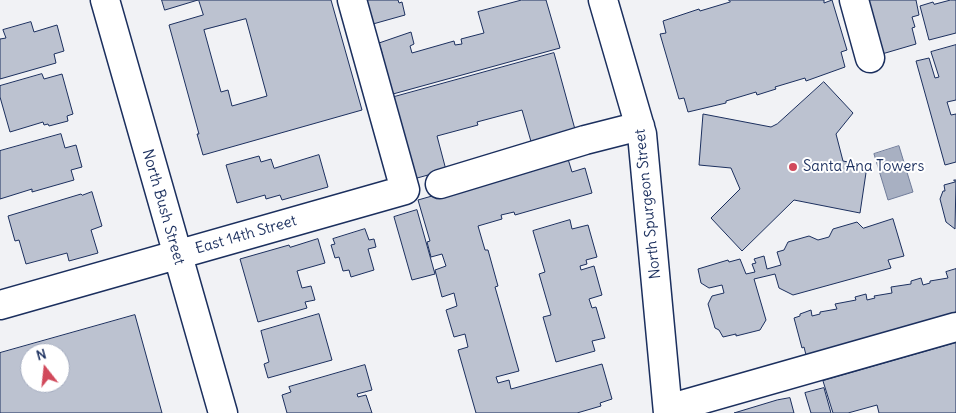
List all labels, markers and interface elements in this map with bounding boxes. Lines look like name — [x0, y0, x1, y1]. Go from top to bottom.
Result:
street label: North Spurgeon Street — [631, 128, 665, 280]
street label: North Bush Street — [138, 147, 188, 267]
place label: Santa Ana Towers — [803, 158, 924, 176]
marker: Santa Ana Towers — [787, 161, 799, 173]
street label: East 14th Street — [193, 212, 299, 258]
north arrow — [20, 343, 70, 393]
text: N — [34, 345, 48, 365]

